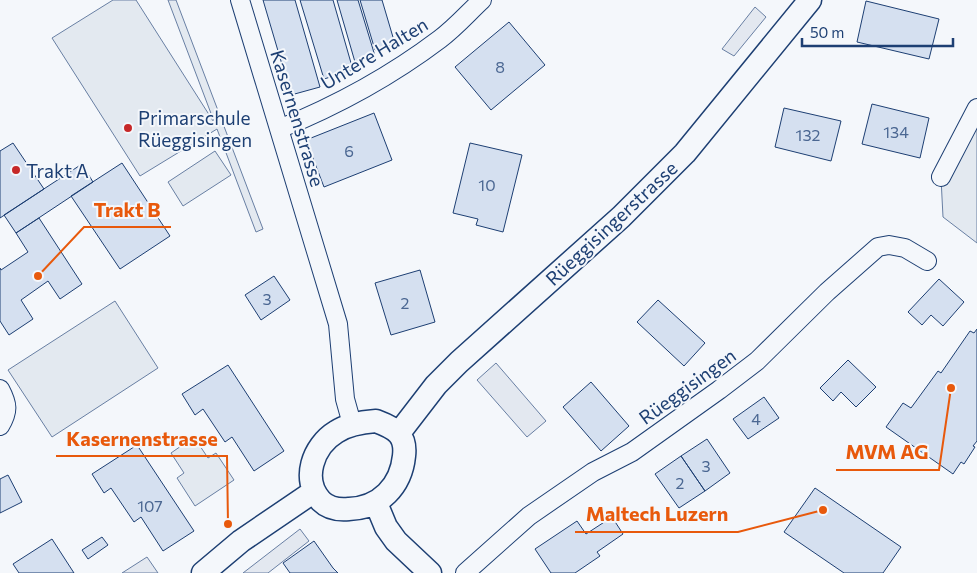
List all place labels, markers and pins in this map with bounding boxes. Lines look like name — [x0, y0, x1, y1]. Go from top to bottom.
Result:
place label: Primarschule Rüeggisingen — [138, 106, 252, 151]
marker: Primarschule Rüeggisingen — [122, 122, 134, 134]
place label: Trakt A — [26, 159, 89, 182]
marker: Trakt A — [10, 164, 22, 176]
callout: Trakt B — [84, 192, 171, 227]
callout: Kasernenstrasse — [56, 421, 227, 456]
callout: MVM AG — [836, 435, 939, 470]
callout: Maltech Luzern — [575, 497, 738, 532]

